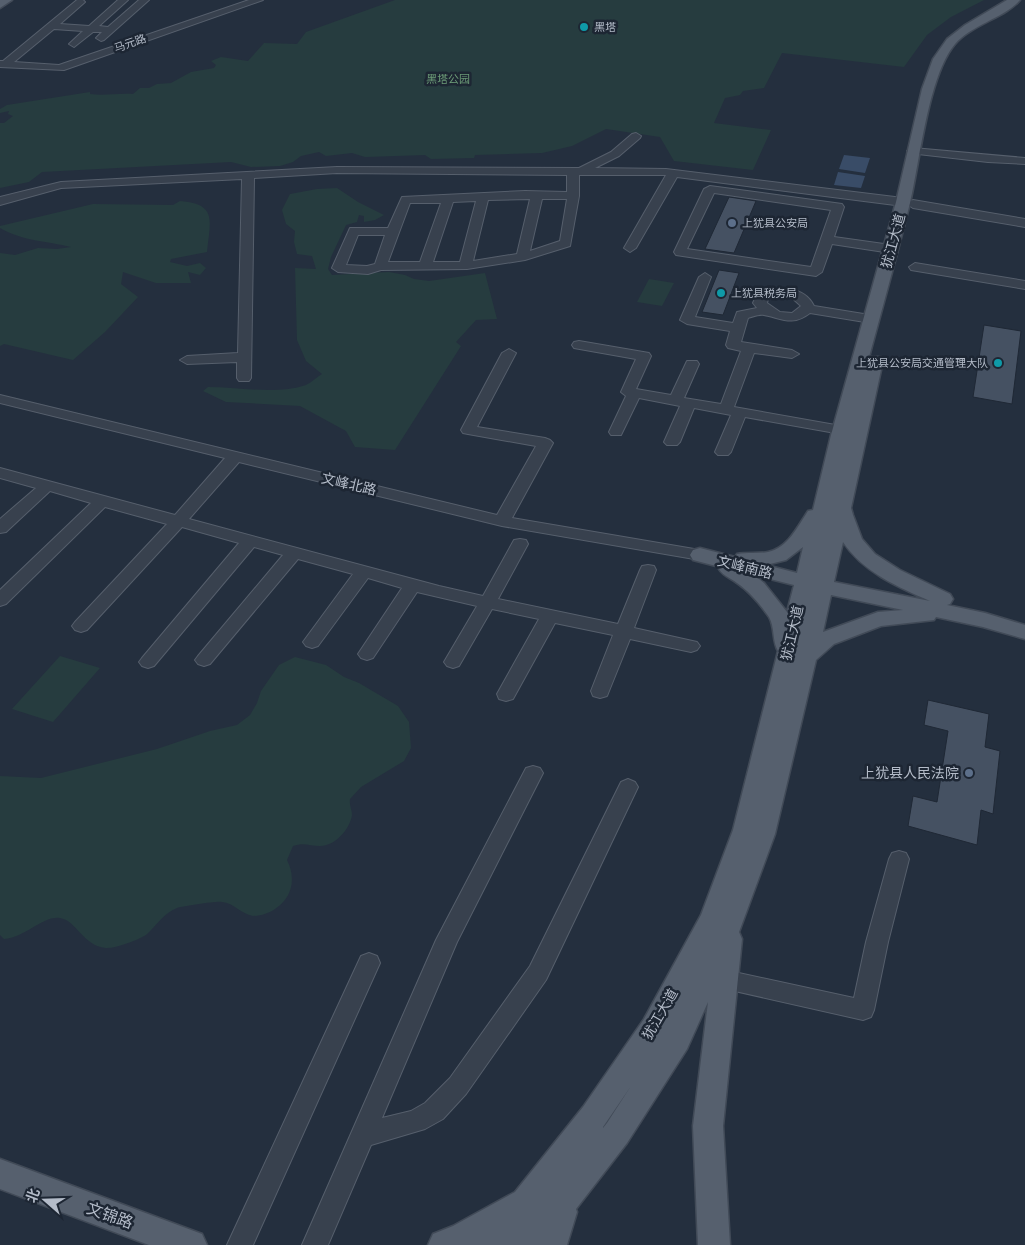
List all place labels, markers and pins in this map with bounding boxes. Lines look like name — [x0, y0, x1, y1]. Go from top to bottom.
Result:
place label: 黑塔 — [594, 19, 616, 34]
marker: 黑塔 — [578, 21, 590, 33]
place label: 上犹县公安局 — [742, 215, 808, 230]
marker: 上犹县公安局 — [726, 217, 738, 229]
place label: 上犹县税务局 — [731, 285, 797, 300]
marker: 上犹县税务局 — [715, 287, 727, 299]
place label: 上犹县公安局交通管理大队 — [856, 355, 988, 370]
marker: 上犹县公安局交通管理大队 — [992, 357, 1004, 369]
place label: 上犹县人民法院 — [861, 763, 959, 782]
marker: 上犹县人民法院 — [963, 767, 975, 779]

